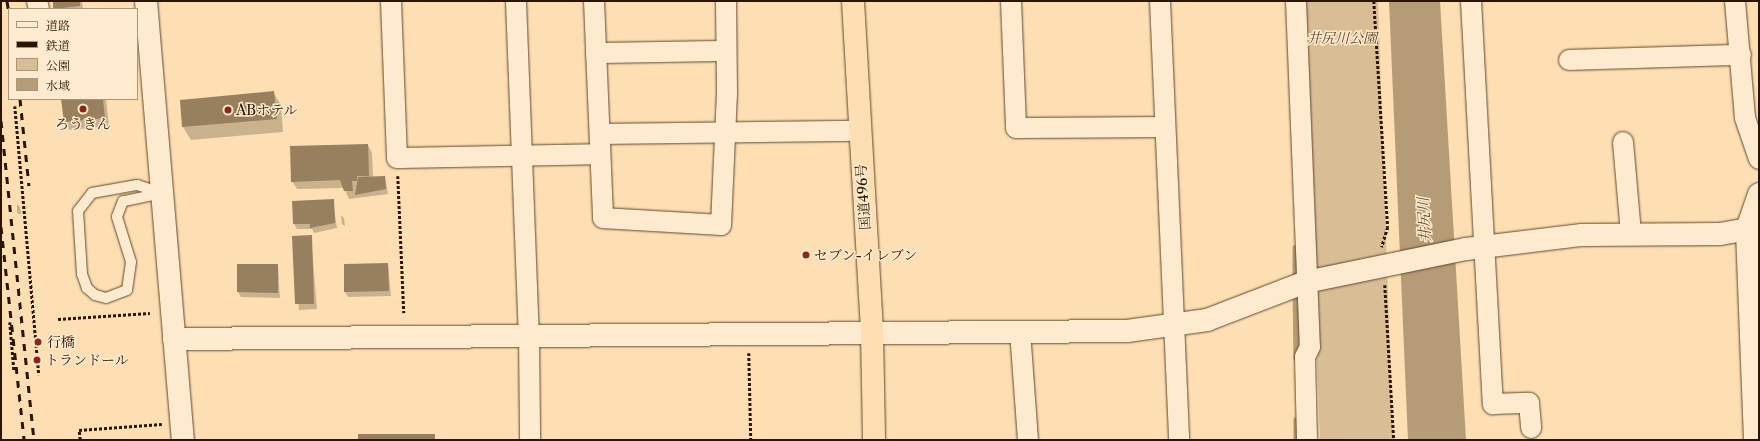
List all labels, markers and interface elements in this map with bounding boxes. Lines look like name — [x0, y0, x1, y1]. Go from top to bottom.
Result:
legend — [8, 8, 138, 100]
text: 道路 — [46, 18, 70, 33]
park label: 井尻川公園 — [1307, 30, 1377, 46]
text: 鉄道 — [46, 38, 70, 53]
text: 公園 — [46, 58, 70, 73]
text: 水域 — [46, 78, 70, 93]
place label: ABホテル — [236, 102, 298, 118]
marker: ろうきん — [78, 104, 88, 114]
marker: ABホテル — [223, 105, 233, 115]
place label: ろうきん — [55, 116, 111, 132]
street label: 国道496号 — [852, 163, 874, 231]
water label: 井尻川 — [1414, 197, 1434, 243]
place label: セブン-イレブン — [814, 247, 918, 263]
marker: セブン-イレブン — [801, 250, 811, 260]
place label: 行橋 — [47, 334, 75, 350]
marker: 行橋 — [32, 336, 44, 348]
place label: トランドール — [45, 352, 129, 368]
marker: トランドール — [32, 355, 42, 365]

